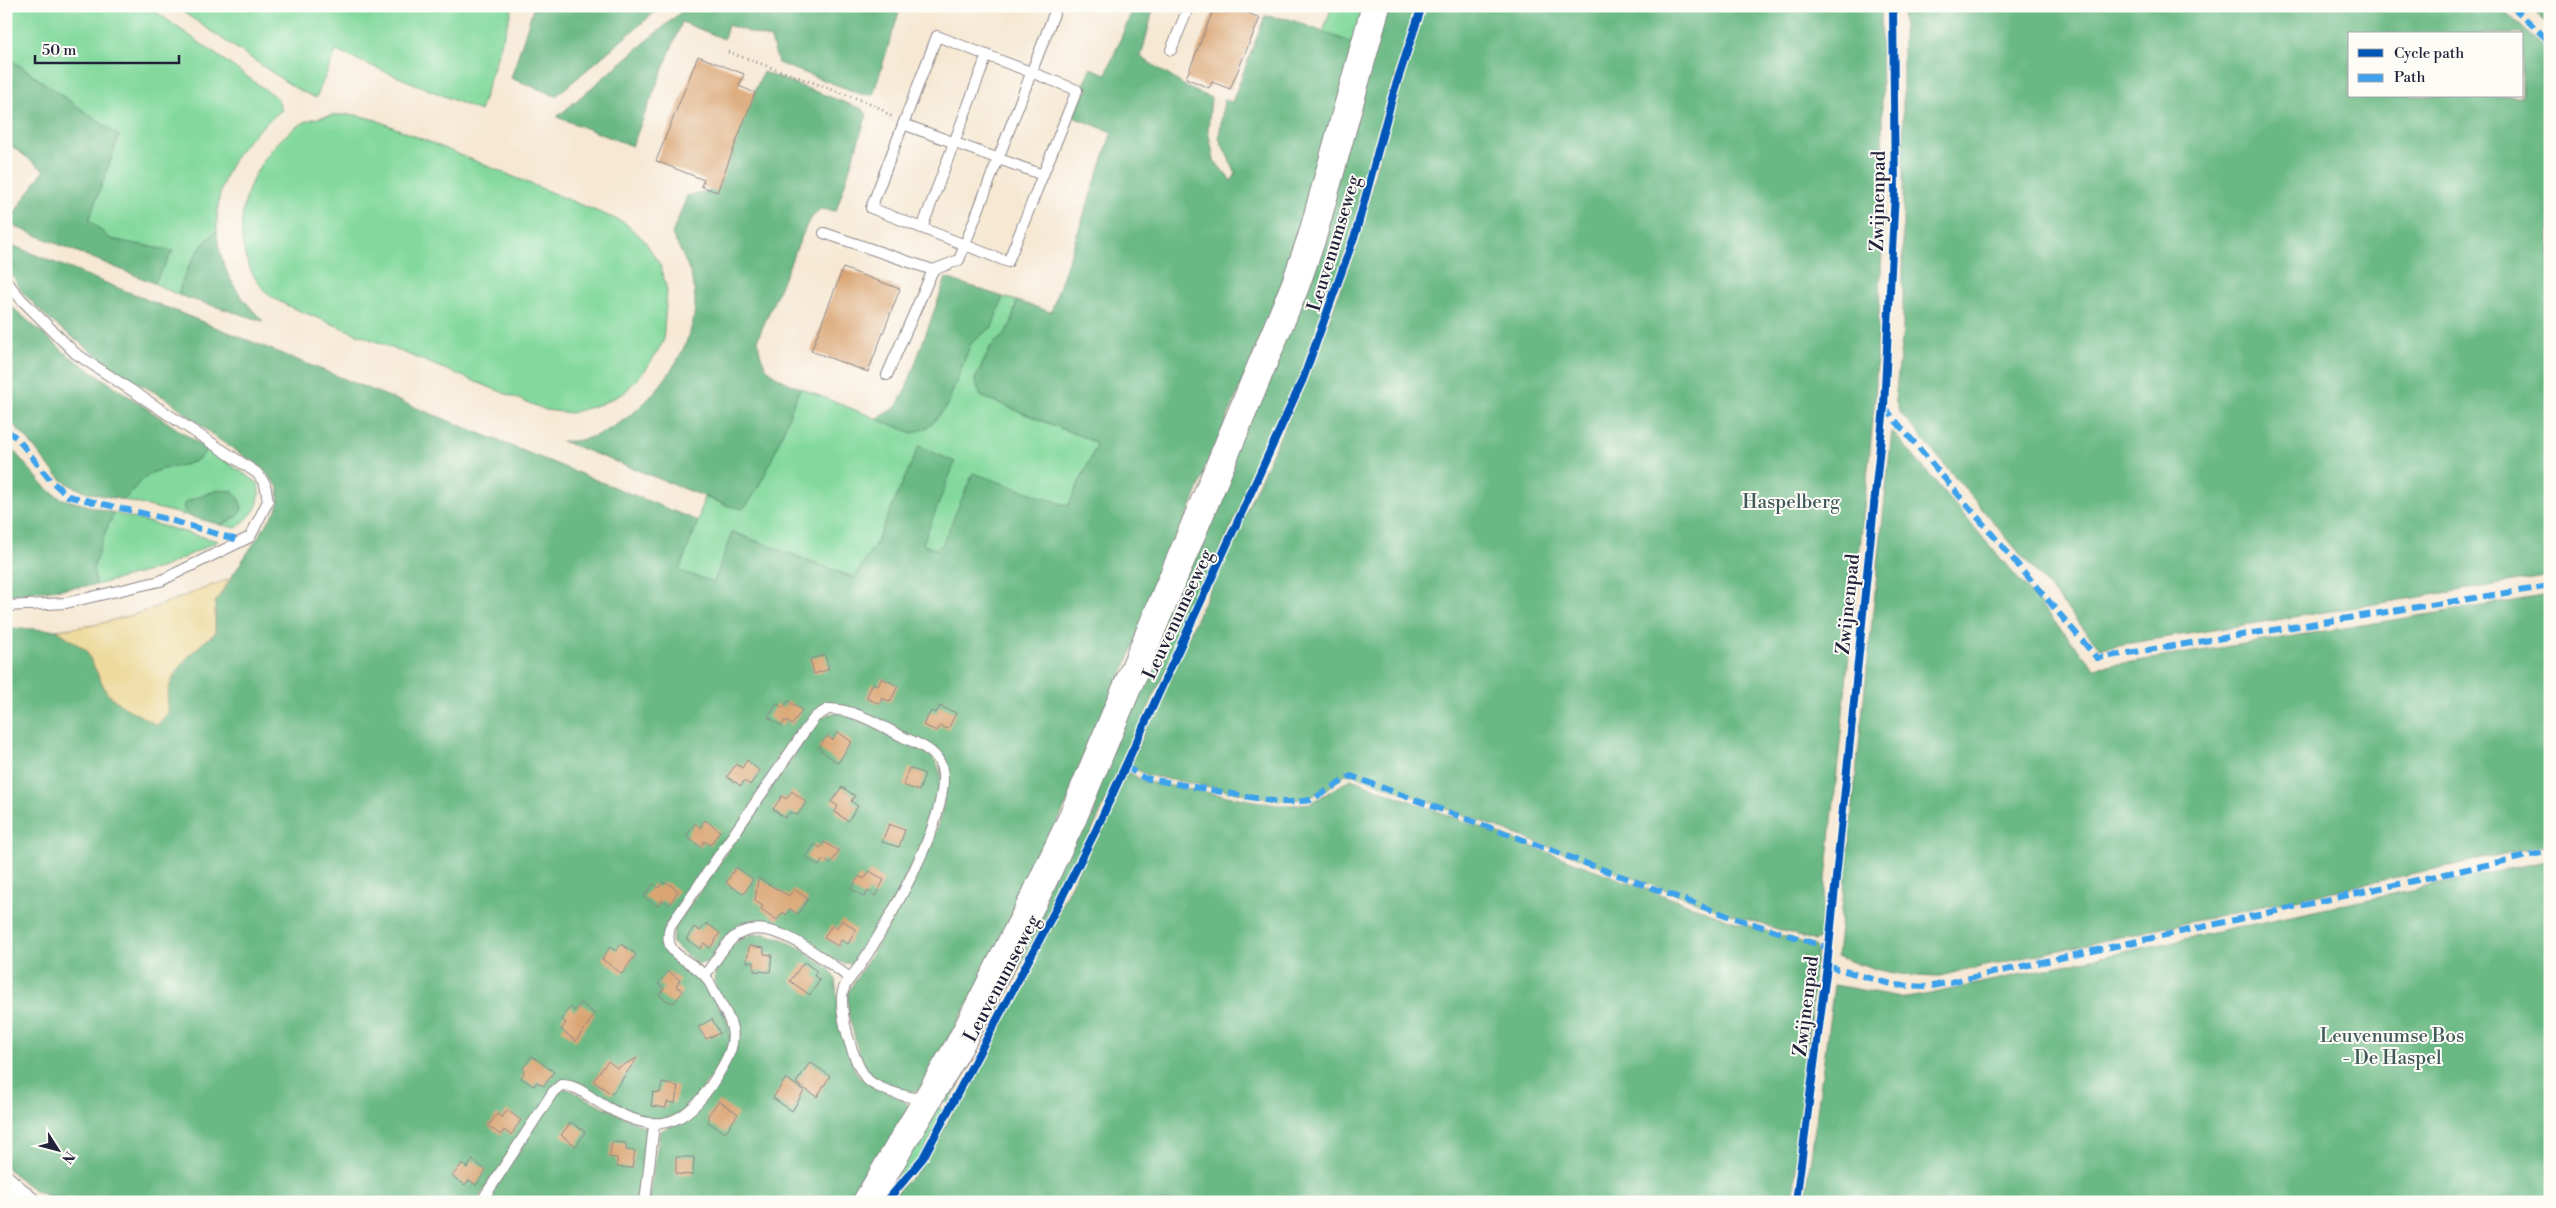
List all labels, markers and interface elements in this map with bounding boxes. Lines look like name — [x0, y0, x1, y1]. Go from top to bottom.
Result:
scale bar — [35, 32, 179, 64]
legend — [2348, 32, 2524, 98]
text: 50 m — [42, 41, 76, 60]
text: Cycle path — [2394, 44, 2464, 63]
text: Path — [2394, 68, 2426, 87]
street label: Zwijnenpad — [1865, 150, 1891, 252]
street label: Leuvenumseweg — [1302, 172, 1366, 314]
park label: Haspelberg — [1742, 490, 1840, 514]
street label: Leuvenumseweg — [1137, 545, 1219, 683]
street label: Zwijnenpad — [1831, 552, 1865, 656]
street label: Leuvenumseweg — [958, 911, 1046, 1046]
street label: Zwijnenpad — [1788, 954, 1824, 1058]
park label: Leuvenumse Bos - De Haspel — [2320, 1024, 2464, 1070]
north arrow — [32, 1126, 82, 1176]
text: N — [57, 1147, 78, 1167]

